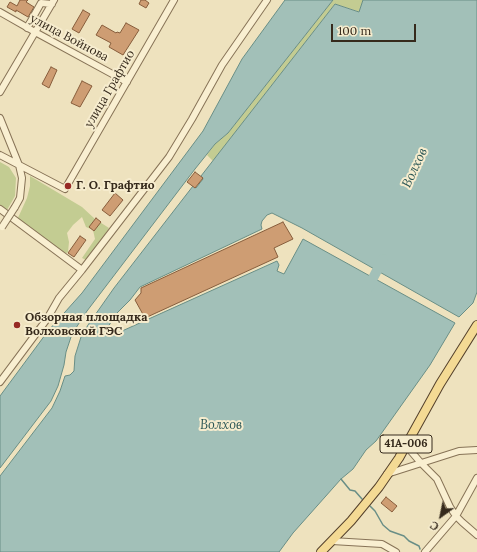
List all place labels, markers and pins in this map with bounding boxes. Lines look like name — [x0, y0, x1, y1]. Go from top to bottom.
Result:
place label: Г. О. Графтио — [76, 179, 155, 193]
marker: Г. О. Графтио — [63, 181, 73, 191]
place label: Обзорная площадка Волховской ГЭС — [25, 311, 147, 339]
marker: Обзорная площадка Волховской ГЭС — [12, 320, 22, 330]

